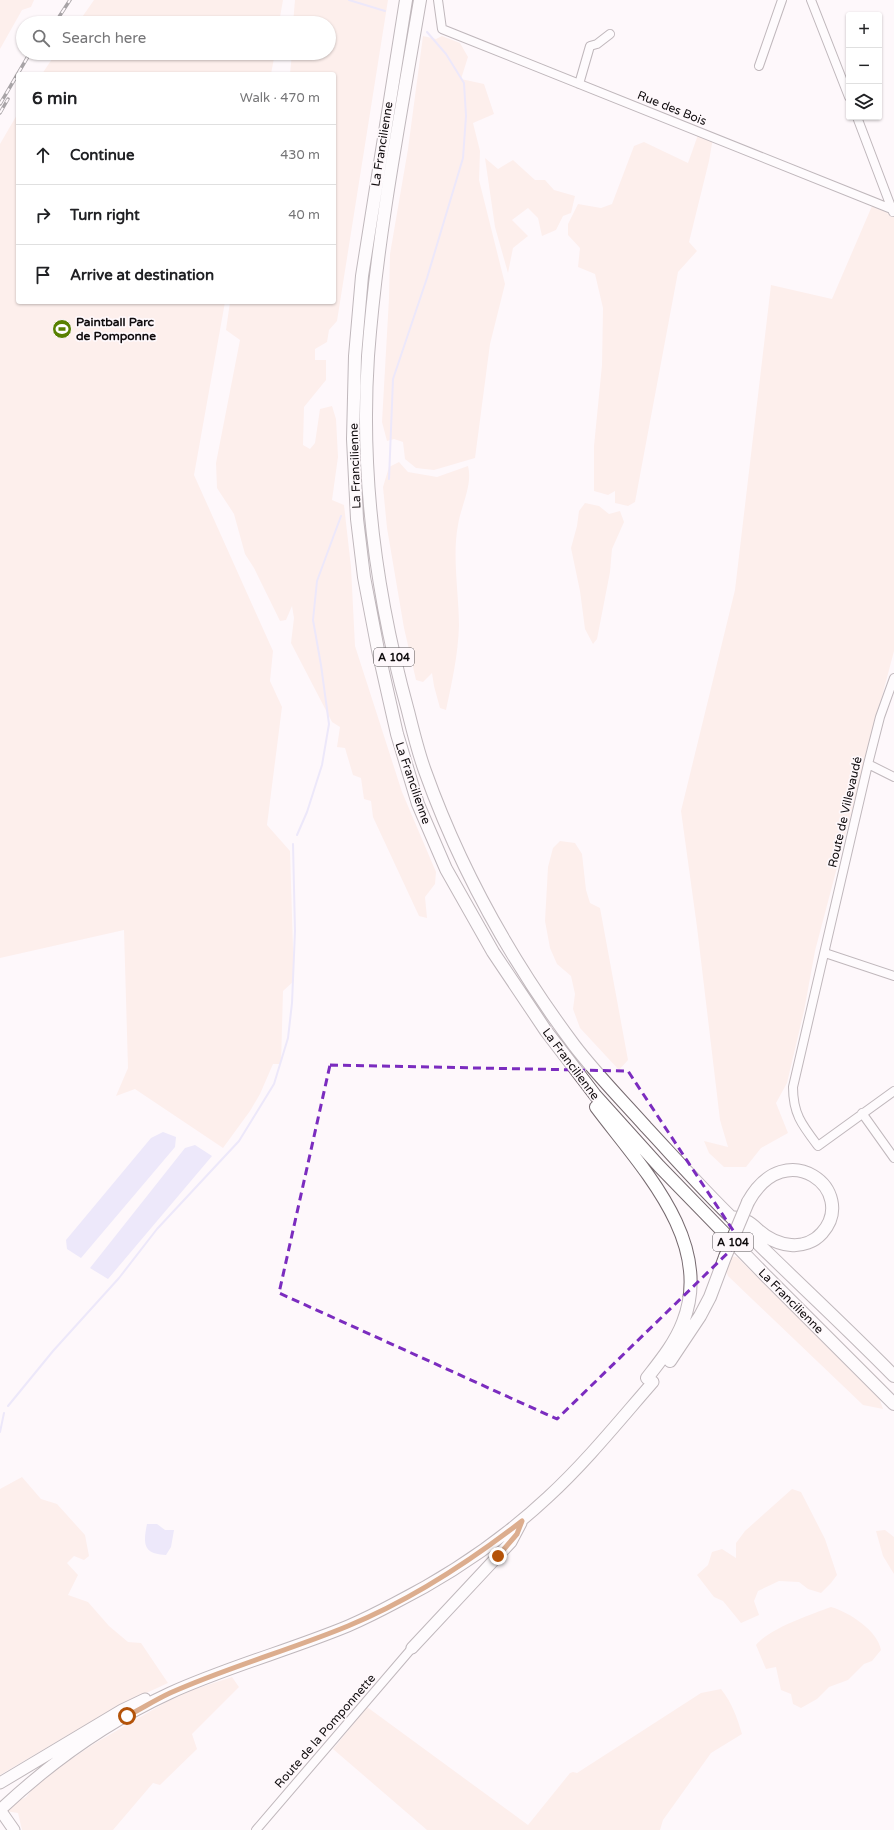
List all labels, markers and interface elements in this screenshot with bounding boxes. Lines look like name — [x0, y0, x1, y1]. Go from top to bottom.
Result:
map controls — [846, 12, 882, 120]
button: + — [846, 12, 882, 48]
search box — [16, 16, 336, 60]
icon: search — [30, 27, 52, 49]
text: Search here — [62, 29, 146, 47]
button: − — [846, 48, 882, 84]
button: layers — [846, 84, 882, 120]
text: 6 min — [32, 88, 77, 109]
street label: Rue des Bois — [635, 88, 709, 128]
text: Walk · 470 m — [240, 90, 320, 106]
street label: La Francilienne — [368, 100, 396, 188]
icon: ahead — [32, 144, 54, 166]
text: Continue — [70, 146, 134, 164]
text: 430 m — [280, 147, 320, 163]
icon: right — [32, 204, 54, 226]
text: Turn right — [70, 206, 140, 224]
text: 40 m — [288, 207, 320, 223]
icon: arrive — [32, 264, 54, 286]
text: Arrive at destination — [70, 266, 214, 284]
place label: Paintball Parc de Pomponne — [76, 315, 156, 344]
sports icon: Paintball Parc de Pomponne — [51, 318, 73, 340]
street label: La Francilienne — [346, 423, 363, 509]
road number: A 104 — [374, 648, 414, 666]
street label: La Francilienne — [392, 740, 434, 826]
street label: Route de Villevaudé — [825, 755, 865, 869]
street label: La Francilienne — [540, 1025, 603, 1103]
road number: A 104 — [713, 1233, 753, 1251]
street label: La Francilienne — [756, 1266, 826, 1336]
route end — [489, 1547, 507, 1565]
street label: Route de la Pomponnette — [272, 1671, 378, 1791]
route start — [118, 1707, 136, 1725]

